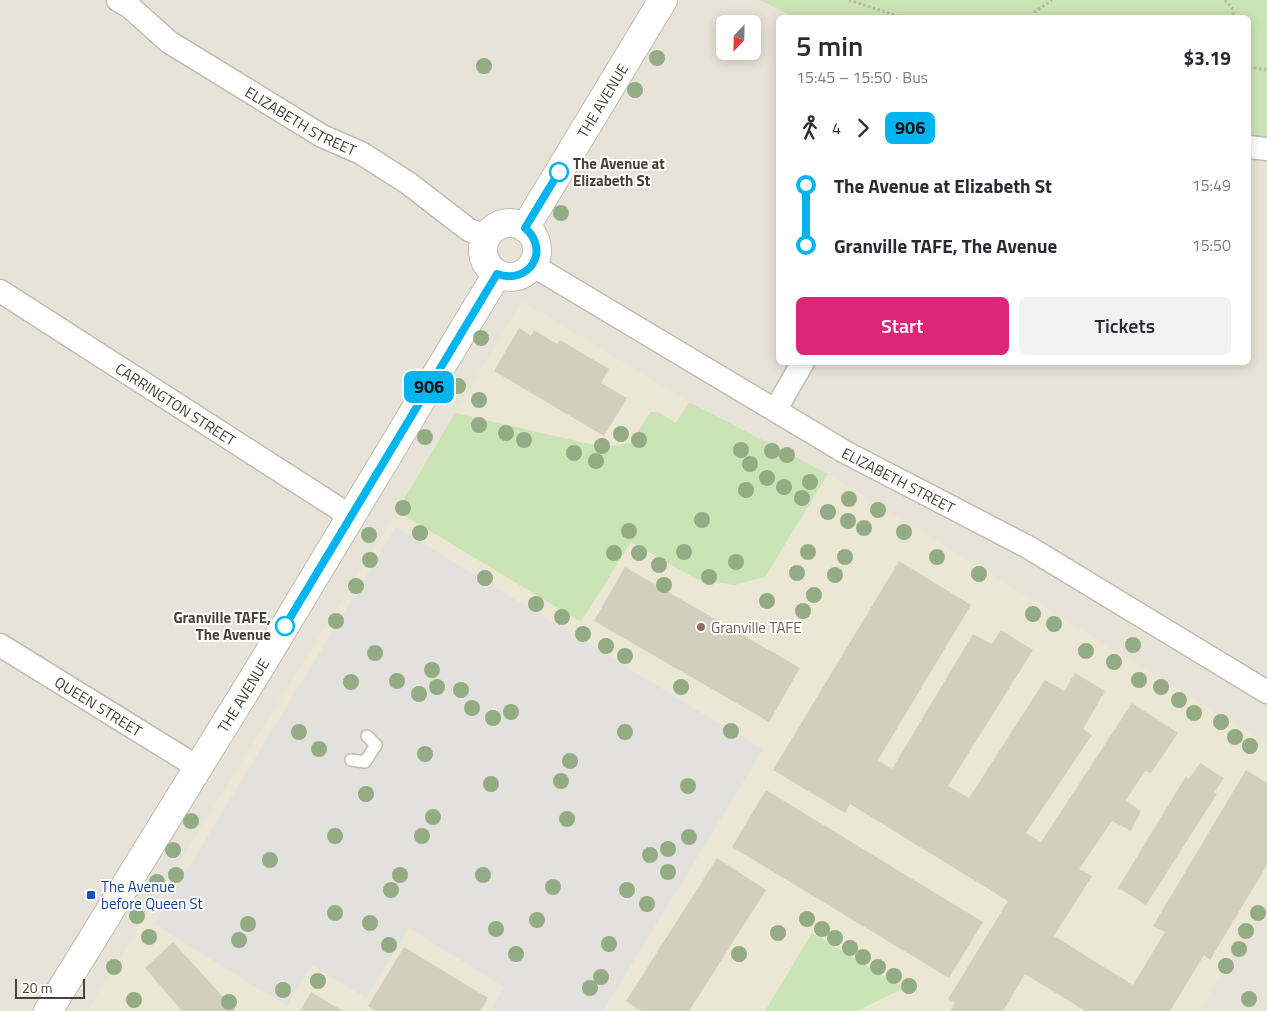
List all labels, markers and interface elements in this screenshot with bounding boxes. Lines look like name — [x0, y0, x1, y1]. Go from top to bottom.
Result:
north arrow — [716, 15, 761, 60]
map controls — [716, 15, 761, 60]
text: 5 min — [796, 24, 863, 67]
text: $3.19 — [1184, 43, 1231, 72]
street label: THE AVENUE — [571, 59, 634, 142]
text: 15:45 – 15:50 · Bus — [796, 65, 928, 89]
street label: ELIZABETH STREET — [241, 80, 360, 161]
icon: walk — [796, 114, 824, 142]
icon: forward — [849, 114, 877, 142]
text: 906 — [895, 114, 925, 141]
text: 4 — [832, 116, 841, 140]
place label: The Avenue at Elizabeth St — [573, 152, 665, 192]
marker: The Avenue at Elizabeth St — [549, 162, 569, 182]
text: The Avenue at Elizabeth St — [834, 171, 1052, 200]
text: 15:49 — [1192, 173, 1231, 197]
text: Granville TAFE, The Avenue — [834, 231, 1057, 260]
text: 15:50 — [1192, 233, 1231, 257]
button: Start — [796, 297, 1009, 355]
button: Tickets — [1019, 297, 1231, 355]
street label: CARRINGTON STREET — [111, 357, 241, 451]
line badge: 906 — [400, 371, 458, 403]
text: 906 — [414, 373, 444, 400]
street label: ELIZABETH STREET — [838, 441, 959, 519]
place label: Granville TAFE, The Avenue — [173, 606, 271, 646]
marker: Granville TAFE, The Avenue — [275, 616, 295, 636]
place label: Granville TAFE — [711, 616, 802, 639]
marker: Granville TAFE — [695, 621, 707, 633]
street label: THE AVENUE — [211, 654, 274, 737]
street label: QUEEN STREET — [50, 670, 147, 742]
place label: The Avenue before Queen St — [101, 875, 203, 915]
marker: The Avenue before Queen St — [85, 889, 97, 901]
scale bar — [15, 976, 85, 999]
text: 20 m — [22, 977, 52, 998]

